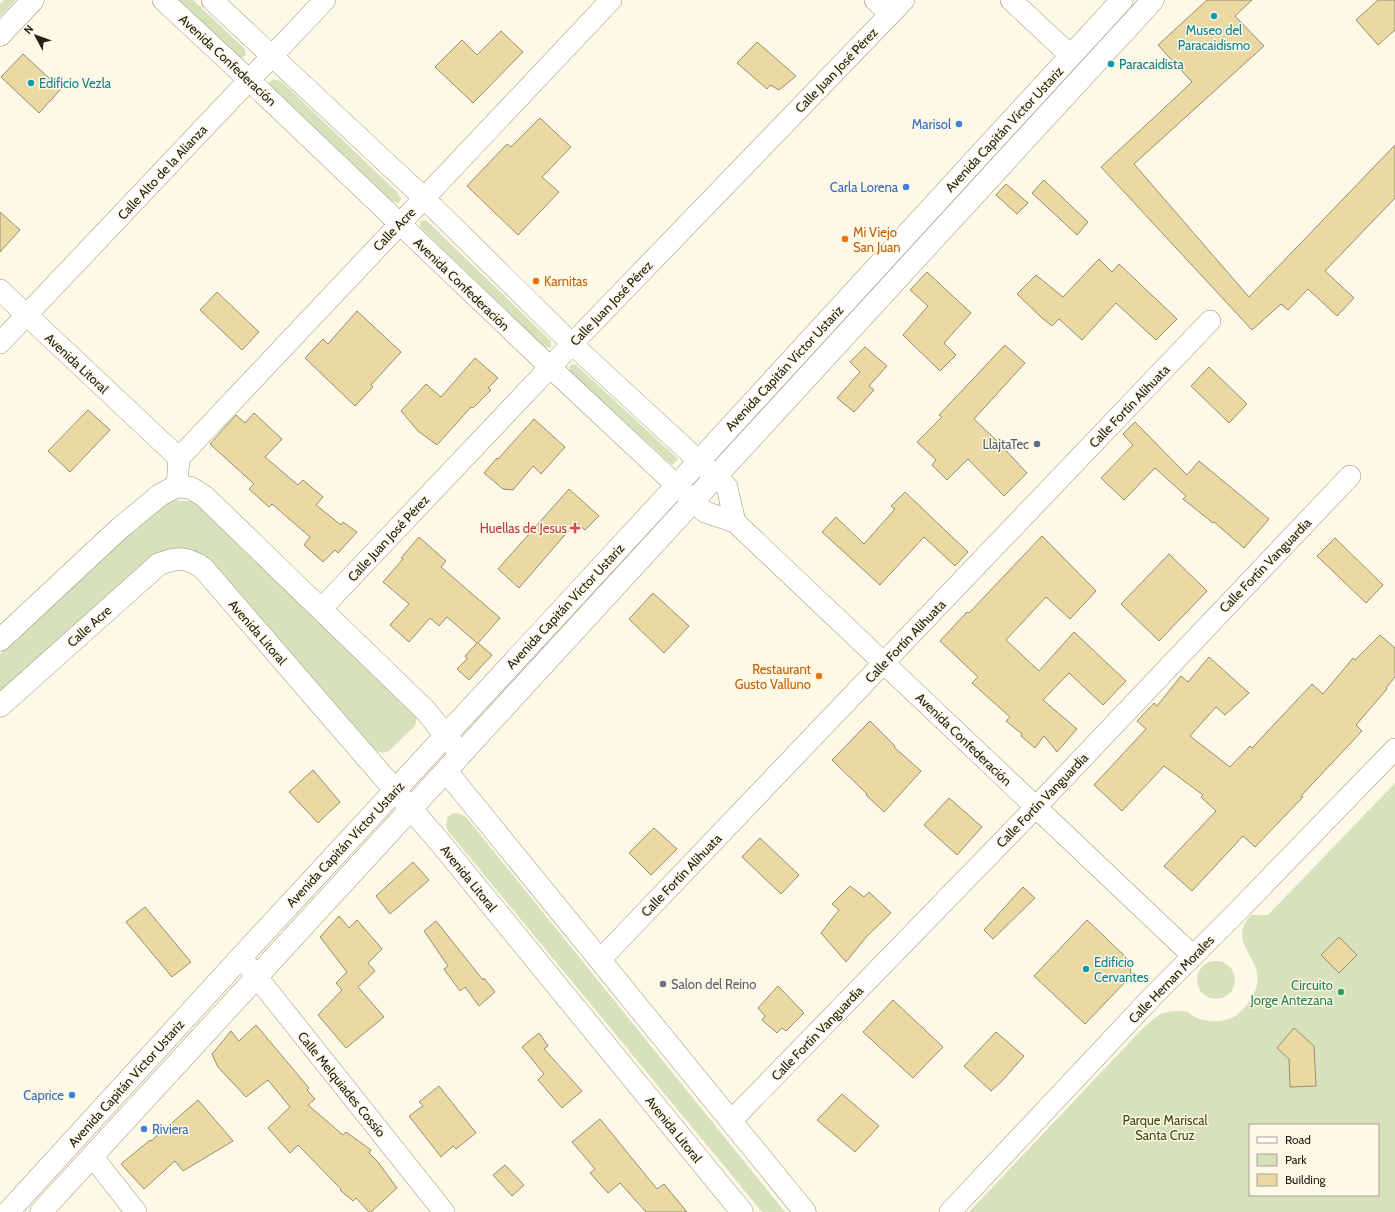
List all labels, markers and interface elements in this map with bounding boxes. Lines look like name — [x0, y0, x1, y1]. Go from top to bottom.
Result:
street label: Avenida Confederación — [176, 11, 280, 109]
marker: Museo del Paracaidismo — [1209, 11, 1219, 21]
north arrow — [16, 16, 56, 56]
text: N — [21, 22, 36, 37]
place label: Museo del Paracaidismo — [1178, 22, 1250, 53]
street label: Calle Juan José Pérez — [791, 24, 881, 116]
place label: Paracaidista — [1119, 56, 1184, 72]
marker: Paracaidista — [1106, 59, 1116, 69]
street label: Avenida Capitán Víctor Ustariz — [942, 63, 1066, 195]
place label: Edificio Vezla — [39, 75, 112, 91]
marker: Edificio Vezla — [26, 78, 36, 88]
place label: Marisol — [912, 116, 951, 132]
marker: Marisol — [954, 119, 964, 129]
street label: Calle Alto de la Alianza — [114, 121, 211, 223]
place label: Carla Lorena — [830, 179, 899, 195]
marker: Carla Lorena — [901, 182, 911, 192]
street label: Calle Acre — [369, 204, 419, 254]
place label: Mi Viejo San Juan — [853, 224, 901, 255]
street label: Avenida Confederación — [411, 234, 513, 334]
marker: Mi Viejo San Juan — [840, 234, 850, 244]
street label: Calle Juan José Pérez — [566, 257, 656, 349]
place label: Karnitas — [544, 273, 588, 289]
marker: Karnitas — [531, 276, 541, 286]
street label: Avenida Capitán Víctor Ustariz — [722, 302, 846, 434]
street label: Avenida Litoral — [42, 330, 112, 396]
street label: Calle Fortín Alihuata — [1085, 361, 1173, 451]
place label: LlajtaTec — [982, 436, 1029, 453]
marker: LlajtaTec — [1032, 439, 1042, 449]
street label: Calle Juan José Pérez — [344, 492, 432, 584]
street label: Calle Fortín Vanguardia — [1216, 514, 1315, 616]
place label: Huellas de Jesus — [480, 520, 568, 536]
marker: Huellas de Jesus — [570, 523, 580, 533]
street label: Avenida Capitán Víctor Ustariz — [503, 540, 627, 672]
street label: Avenida Litoral — [225, 596, 291, 668]
street label: Calle Fortín Alihuata — [861, 596, 949, 686]
street label: Calle Acre — [63, 602, 115, 650]
place label: Restaurant Gusto Valluno — [735, 661, 812, 692]
marker: Restaurant Gusto Valluno — [814, 671, 824, 681]
street label: Avenida Confederación — [913, 689, 1015, 789]
street label: Calle Fortín Vanguardia — [993, 749, 1092, 851]
street label: Avenida Capitán Víctor Ustariz — [283, 778, 407, 910]
street label: Calle Fortín Alihuata — [637, 830, 725, 920]
street label: Avenida Litoral — [437, 842, 501, 914]
street label: Calle Hernan Morales — [1125, 931, 1218, 1026]
place label: Edificio Cervantes — [1094, 954, 1149, 985]
marker: Edificio Cervantes — [1081, 964, 1091, 974]
place label: Salon del Reino — [671, 976, 756, 992]
place label: Circuito Jorge Antezana — [1250, 977, 1334, 1008]
marker: Salon del Reino — [658, 979, 668, 989]
street label: Calle Fortín Vanguardia — [768, 982, 867, 1084]
marker: Circuito Jorge Antezana — [1336, 987, 1346, 997]
street label: Avenida Capitán Víctor Ustariz — [65, 1016, 187, 1150]
street label: Calle Melquiades Cossío — [295, 1028, 389, 1140]
place label: Caprice — [23, 1087, 64, 1103]
marker: Caprice — [67, 1090, 77, 1100]
street label: Avenida Litoral — [642, 1093, 706, 1165]
park label: Parque Mariscal Santa Cruz — [1122, 1112, 1208, 1143]
place label: Riviera — [152, 1121, 189, 1137]
marker: Riviera — [139, 1124, 149, 1134]
legend — [1249, 1124, 1379, 1196]
text: Road — [1285, 1132, 1311, 1147]
text: Park — [1285, 1152, 1307, 1167]
text: Building — [1285, 1172, 1327, 1187]

